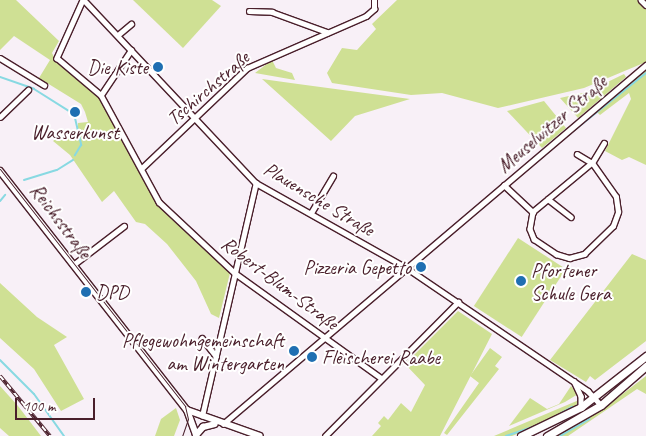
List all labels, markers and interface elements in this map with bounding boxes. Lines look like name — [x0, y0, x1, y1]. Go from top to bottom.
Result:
street label: Tschirchstraße — [162, 46, 254, 130]
place label: Die Kiste — [87, 55, 148, 79]
marker: Die Kiste — [152, 61, 164, 73]
street label: Meuselwitzer Straße — [492, 70, 612, 178]
marker: Wasserkunst — [69, 106, 81, 118]
place label: Wasserkunst — [31, 120, 119, 144]
street label: Plauensche Straße — [259, 156, 379, 242]
street label: Reichsstraße — [25, 179, 97, 263]
street label: Robert-Blum-Straße — [217, 231, 343, 335]
place label: Pizzeria Gepetto — [304, 255, 411, 279]
place label: Pfortener Schule Gera — [531, 258, 610, 305]
marker: Pizzeria Gepetto — [415, 261, 427, 273]
marker: Pfortener Schule Gera — [515, 275, 527, 287]
place label: DPD — [96, 280, 129, 304]
marker: DPD — [80, 286, 92, 298]
place label: Pflegewohngemeinschaft am Wintergarten — [122, 328, 284, 375]
marker: Pflegewohngemeinschaft am Wintergarten — [288, 345, 300, 357]
place label: Fleischerei Raabe — [322, 345, 440, 369]
marker: Fleischerei Raabe — [306, 351, 318, 363]
scale bar — [18, 388, 98, 420]
text: 100 m — [23, 397, 55, 416]

